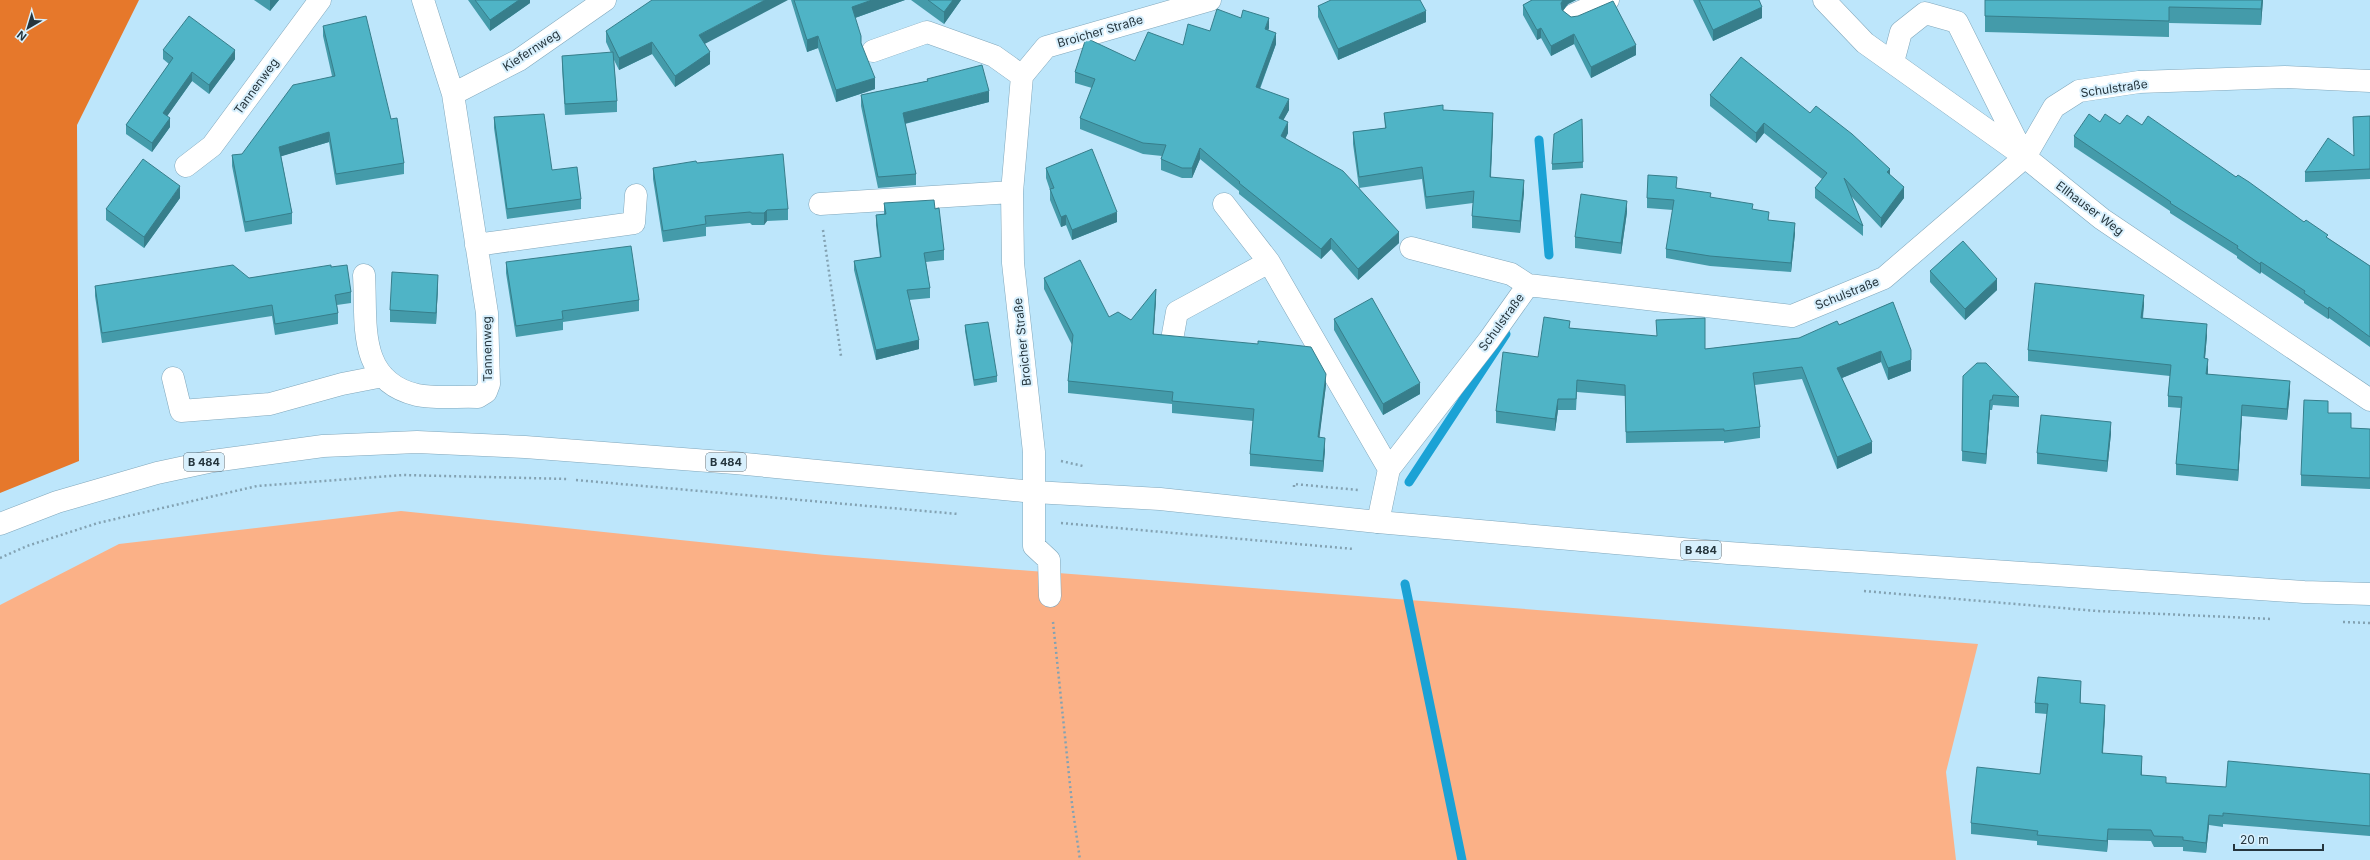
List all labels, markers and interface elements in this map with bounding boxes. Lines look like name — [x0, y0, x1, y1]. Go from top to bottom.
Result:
north arrow — [8, 8, 48, 48]
street label: Broicher Straße — [1055, 12, 1145, 50]
street label: Kiefernweg — [500, 26, 562, 74]
text: N — [14, 28, 29, 44]
street label: Tannenweg — [231, 55, 281, 117]
street label: Schulstraße — [2080, 76, 2148, 100]
street label: Ellhauser Weg — [2053, 178, 2127, 238]
street label: Schulstraße — [1813, 273, 1881, 313]
street label: Schulstraße — [1475, 290, 1527, 354]
street label: Broicher Straße — [1010, 297, 1034, 387]
street label: Tannenweg — [479, 316, 495, 382]
road number: B 484 — [184, 453, 224, 471]
road number: B 484 — [706, 453, 746, 471]
road number: B 484 — [1681, 541, 1721, 559]
scale bar — [2234, 826, 2323, 852]
text: 20 m — [2240, 832, 2269, 847]

